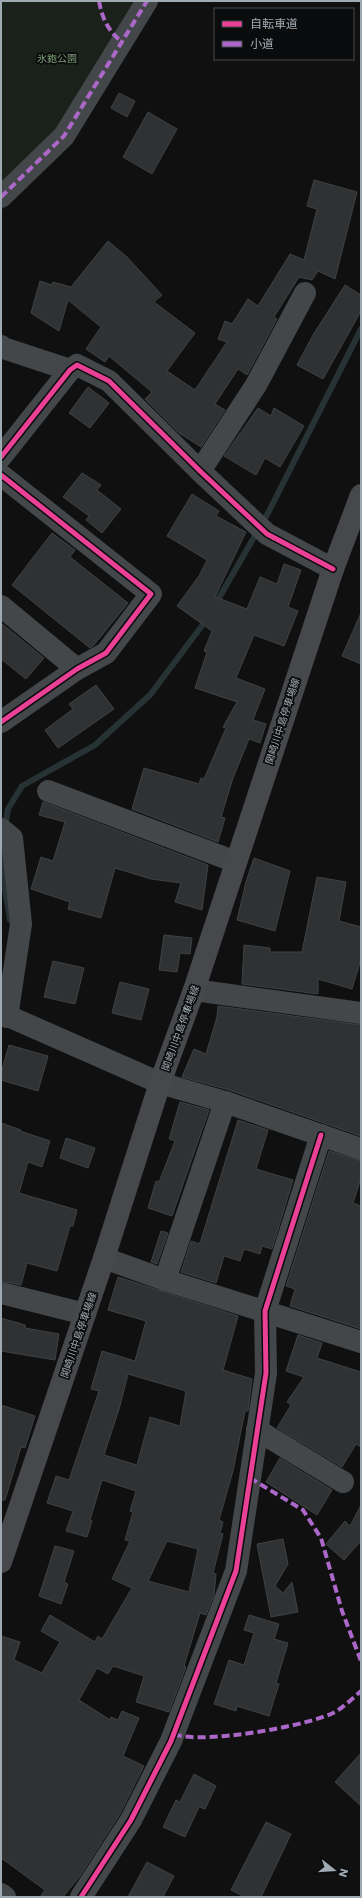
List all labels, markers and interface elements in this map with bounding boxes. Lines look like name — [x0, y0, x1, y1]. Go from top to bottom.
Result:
legend — [214, 8, 354, 60]
text: 自転車道 — [250, 15, 298, 32]
text: 小道 — [250, 35, 274, 52]
park label: 氷鉋公園 — [37, 51, 77, 66]
street label: 関崎川中島停車場線 — [261, 676, 304, 766]
street label: 関崎川中島停車場線 — [158, 983, 203, 1073]
street label: 関崎川中島停車場線 — [57, 1290, 100, 1380]
north arrow — [314, 1850, 354, 1890]
text: N — [335, 1867, 352, 1879]

